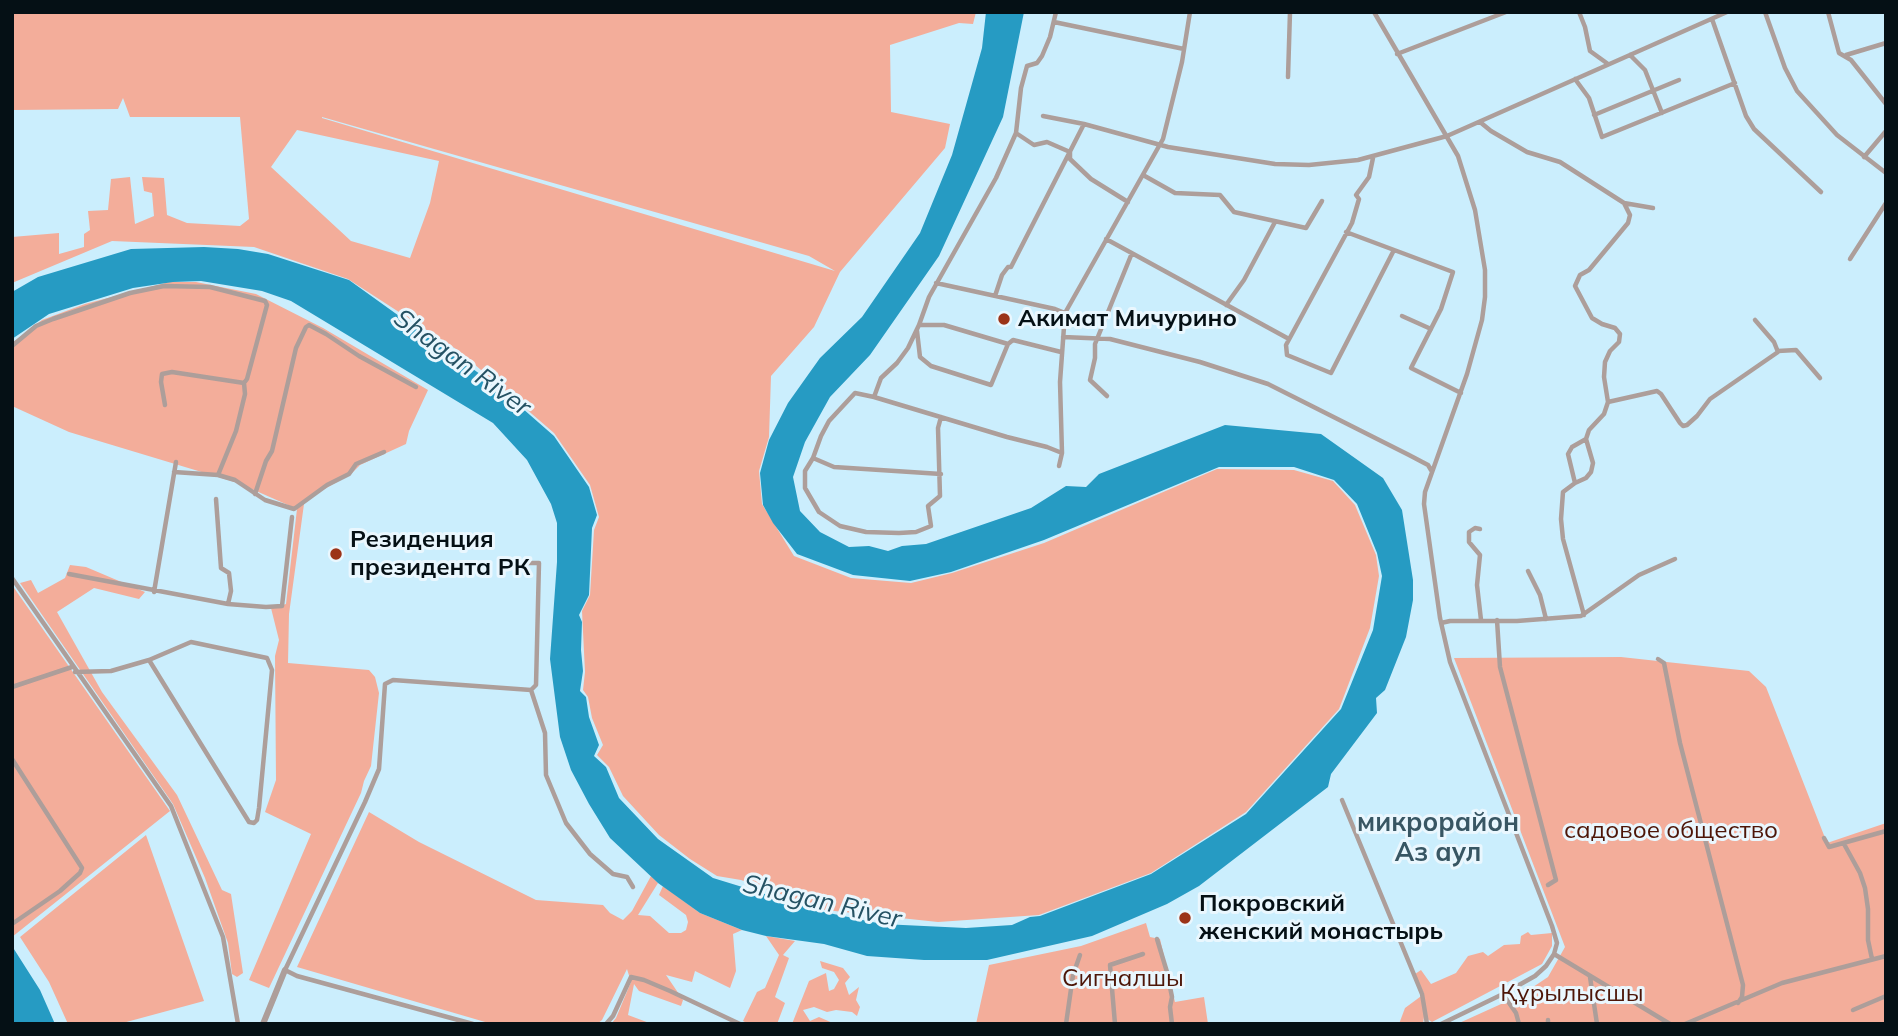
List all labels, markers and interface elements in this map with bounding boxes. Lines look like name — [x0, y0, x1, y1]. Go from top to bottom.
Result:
water label: Shagan River — [387, 303, 537, 423]
place label: Акимат Мичурино — [1018, 305, 1237, 333]
marker: Акимат Мичурино — [996, 311, 1012, 327]
place label: Резиденция президента РК — [350, 526, 530, 582]
marker: Резиденция президента РК — [328, 546, 344, 562]
district label: микрорайон Аз аул — [1357, 807, 1519, 868]
park label: садовое общество — [1564, 817, 1778, 845]
water label: Shagan River — [740, 869, 904, 935]
place label: Покровский женский монастырь — [1199, 890, 1443, 946]
marker: Покровский женский монастырь — [1177, 910, 1193, 926]
park label: Сигналшы — [1062, 965, 1184, 993]
park label: Құрылысшы — [1500, 980, 1644, 1008]

